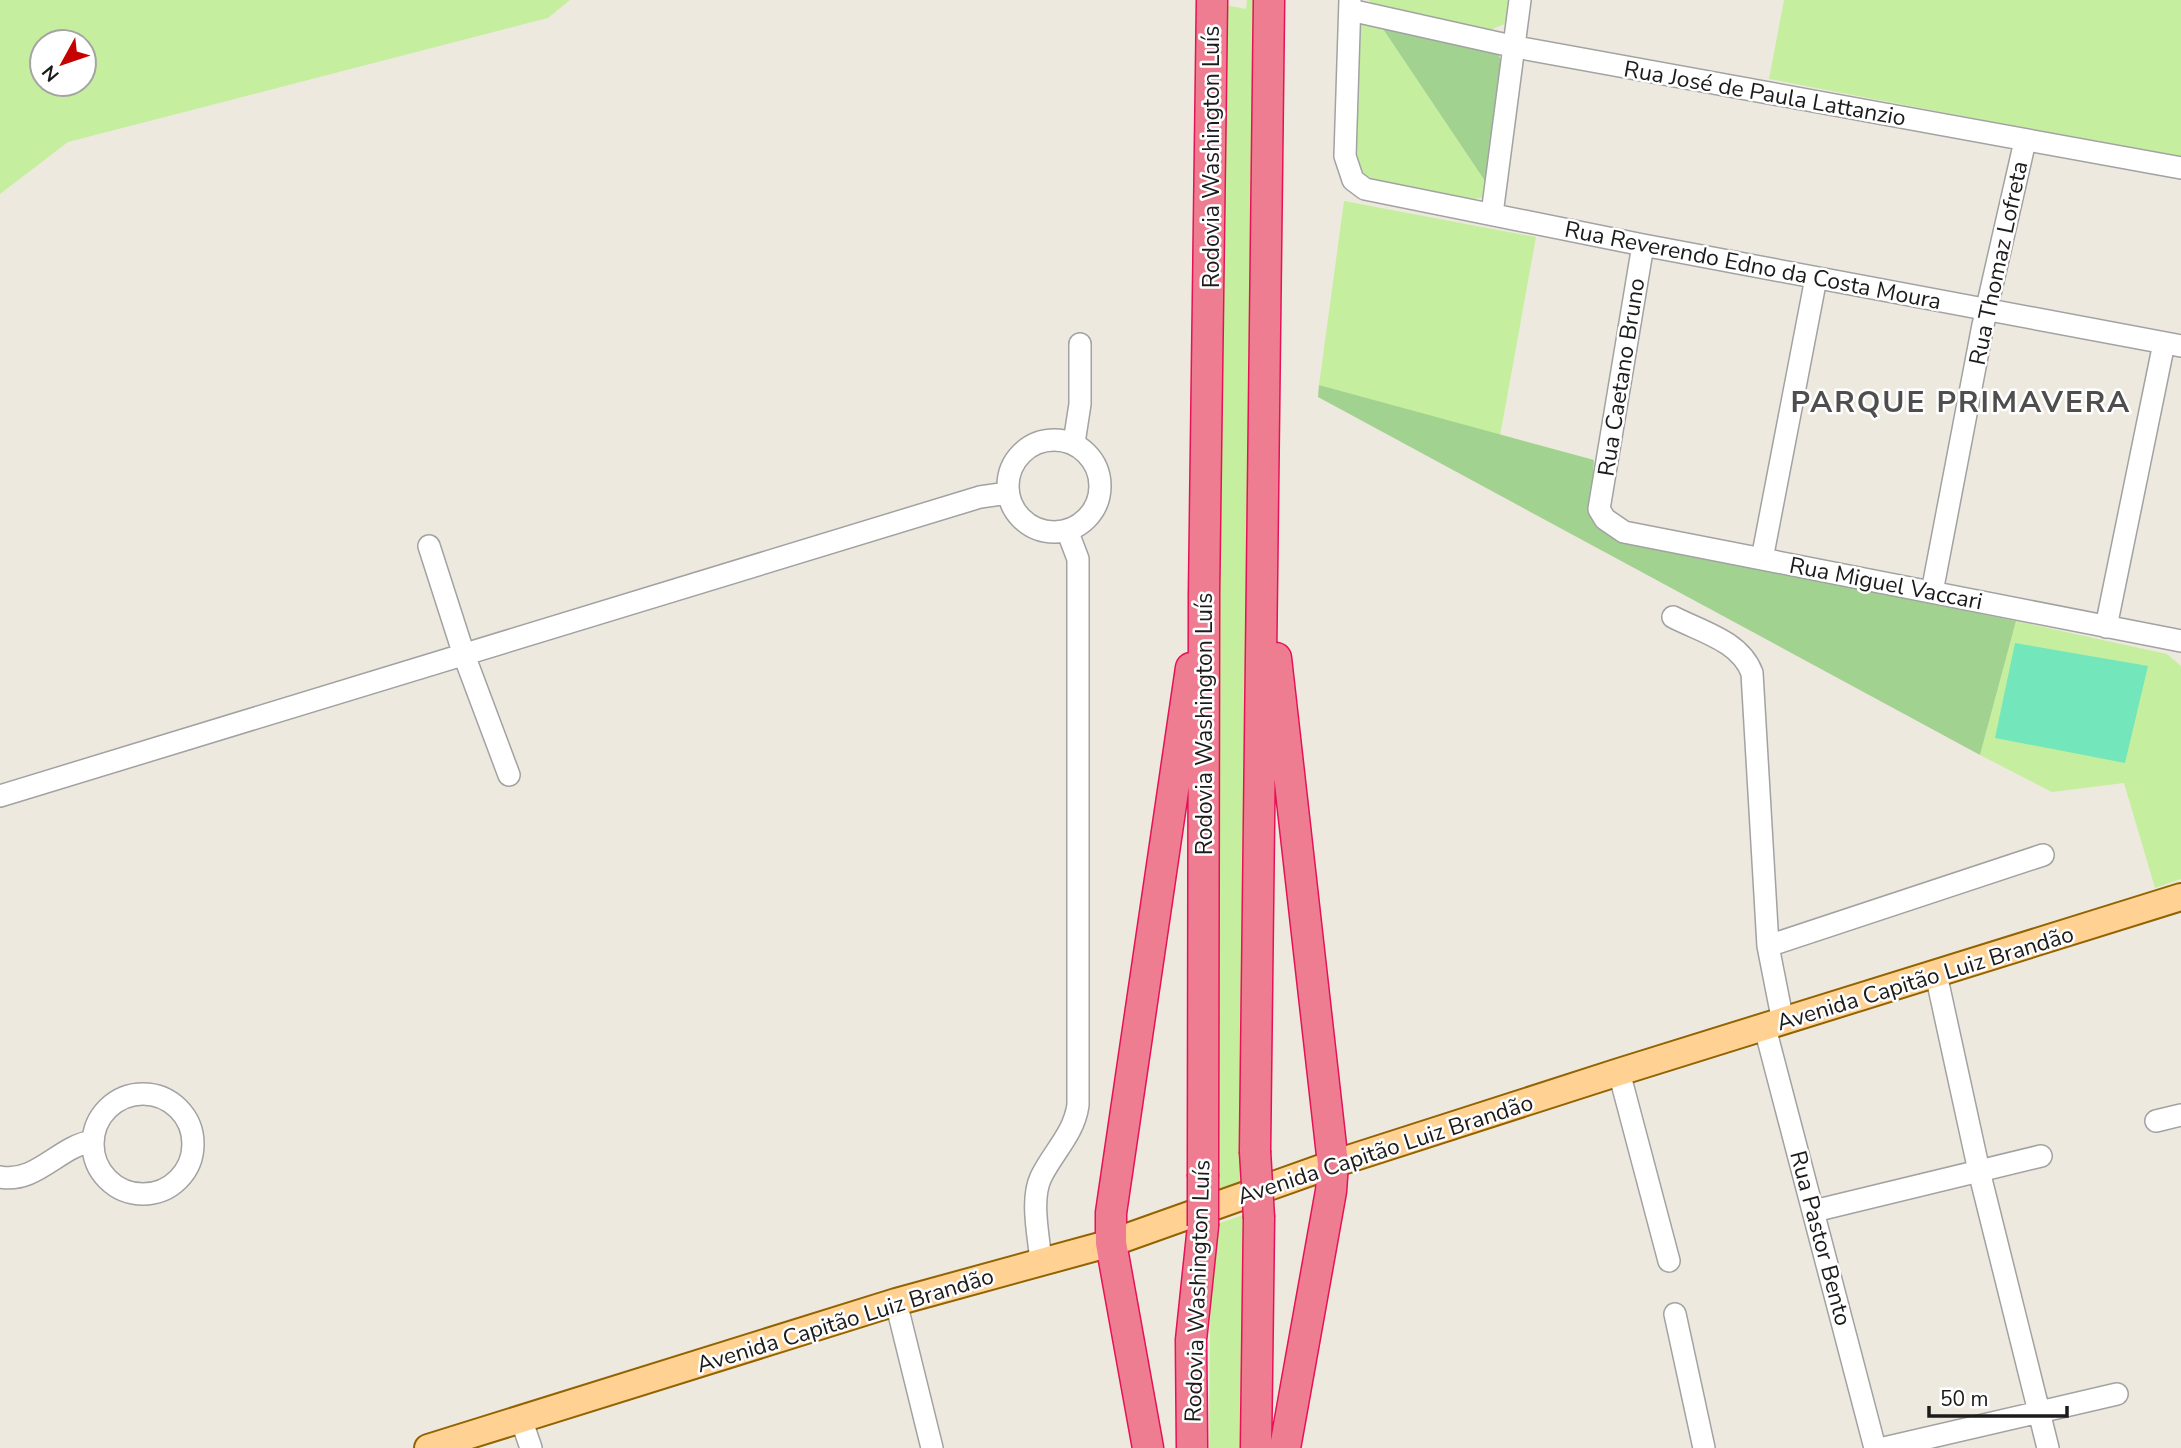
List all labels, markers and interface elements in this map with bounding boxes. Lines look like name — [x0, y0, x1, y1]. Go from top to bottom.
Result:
street label: Rodovia Washington Luís — [1196, 26, 1227, 288]
north arrow — [28, 28, 98, 98]
street label: Rua José de Paula Lattanzio — [1621, 53, 1908, 134]
text: N — [36, 59, 65, 87]
street label: Rua Thomaz Lofreta — [1962, 158, 2035, 368]
street label: Rua Reverendo Edno da Costa Moura — [1562, 214, 1944, 317]
street label: Rua Caetano Bruno — [1591, 276, 1652, 478]
district label: PARQUE PRIMAVERA — [1791, 382, 2131, 423]
street label: Rua Miguel Vaccari — [1787, 550, 1985, 617]
street label: Rodovia Washington Luís — [1189, 593, 1220, 855]
street label: Avenida Capitão Luiz Brandão — [1773, 918, 2078, 1039]
street label: Avenida Capitão Luiz Brandão — [1233, 1087, 1537, 1212]
street label: Rua Pastor Bento — [1782, 1147, 1859, 1329]
street label: Rodovia Washington Luís — [1177, 1159, 1218, 1423]
street label: Avenida Capitão Luiz Brandão — [693, 1260, 998, 1381]
scale bar — [1929, 1374, 2067, 1418]
text: 50 m — [1940, 1385, 1989, 1413]

